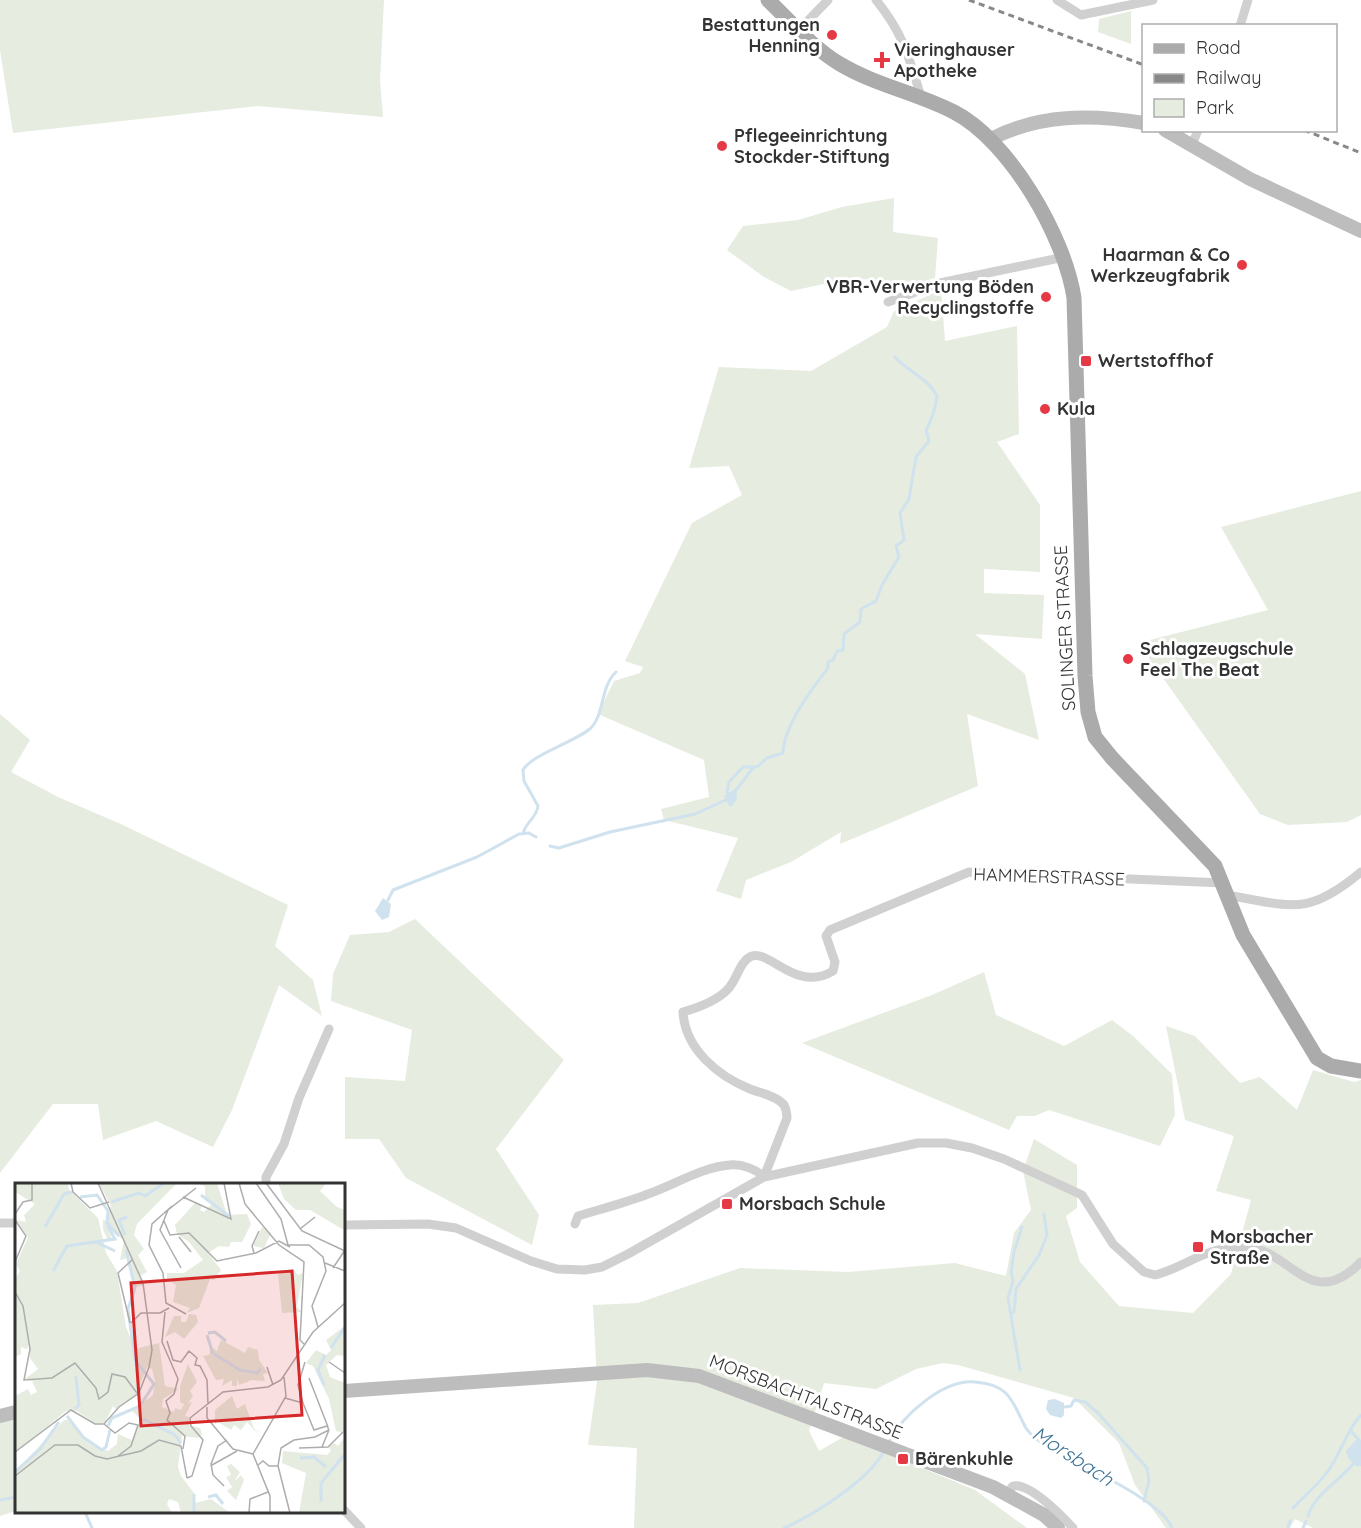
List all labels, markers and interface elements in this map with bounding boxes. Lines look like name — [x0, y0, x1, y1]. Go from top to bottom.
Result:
place label: Bestattungen Henning — [702, 13, 820, 57]
legend — [1142, 24, 1337, 132]
marker: Bestattungen Henning — [825, 28, 839, 42]
text: Road — [1196, 36, 1241, 59]
place label: Vieringhauser Apotheke — [894, 38, 1015, 82]
marker: Vieringhauser Apotheke — [875, 53, 889, 67]
text: Railway — [1196, 66, 1262, 89]
text: Park — [1196, 96, 1234, 119]
place label: Pflegeeinrichtung Stockder-Stiftung — [734, 124, 890, 168]
marker: Pflegeeinrichtung Stockder-Stiftung — [715, 139, 729, 153]
place label: Haarman & Co Werkzeugfabrik — [1091, 243, 1230, 287]
marker: Haarman & Co Werkzeugfabrik — [1235, 258, 1249, 272]
place label: VBR-Verwertung Böden Recyclingstoffe — [826, 275, 1034, 319]
marker: VBR-Verwertung Böden Recyclingstoffe — [1039, 290, 1053, 304]
place label: Wertstoffhof — [1098, 349, 1214, 372]
marker: Wertstoffhof — [1079, 354, 1093, 368]
place label: Kula — [1057, 397, 1095, 420]
marker: Kula — [1038, 402, 1052, 416]
street label: SOLINGER STRASSE — [1049, 545, 1080, 711]
place label: Schlagzeugschule Feel The Beat — [1140, 637, 1294, 681]
marker: Schlagzeugschule Feel The Beat — [1121, 652, 1135, 666]
street label: HAMMERSTRASSE — [973, 862, 1125, 891]
inset map — [15, 1183, 345, 1513]
place label: Morsbach Schule — [739, 1192, 886, 1215]
marker: Morsbach Schule — [720, 1197, 734, 1211]
place label: Morsbacher Straße — [1210, 1225, 1314, 1269]
marker: Morsbacher Straße — [1191, 1240, 1205, 1254]
street label: MORSBACHTALSTRASSE — [706, 1349, 906, 1444]
water label: Morsbach — [1028, 1420, 1119, 1491]
place label: Bärenkuhle — [915, 1447, 1013, 1470]
marker: Bärenkuhle — [896, 1452, 910, 1466]

